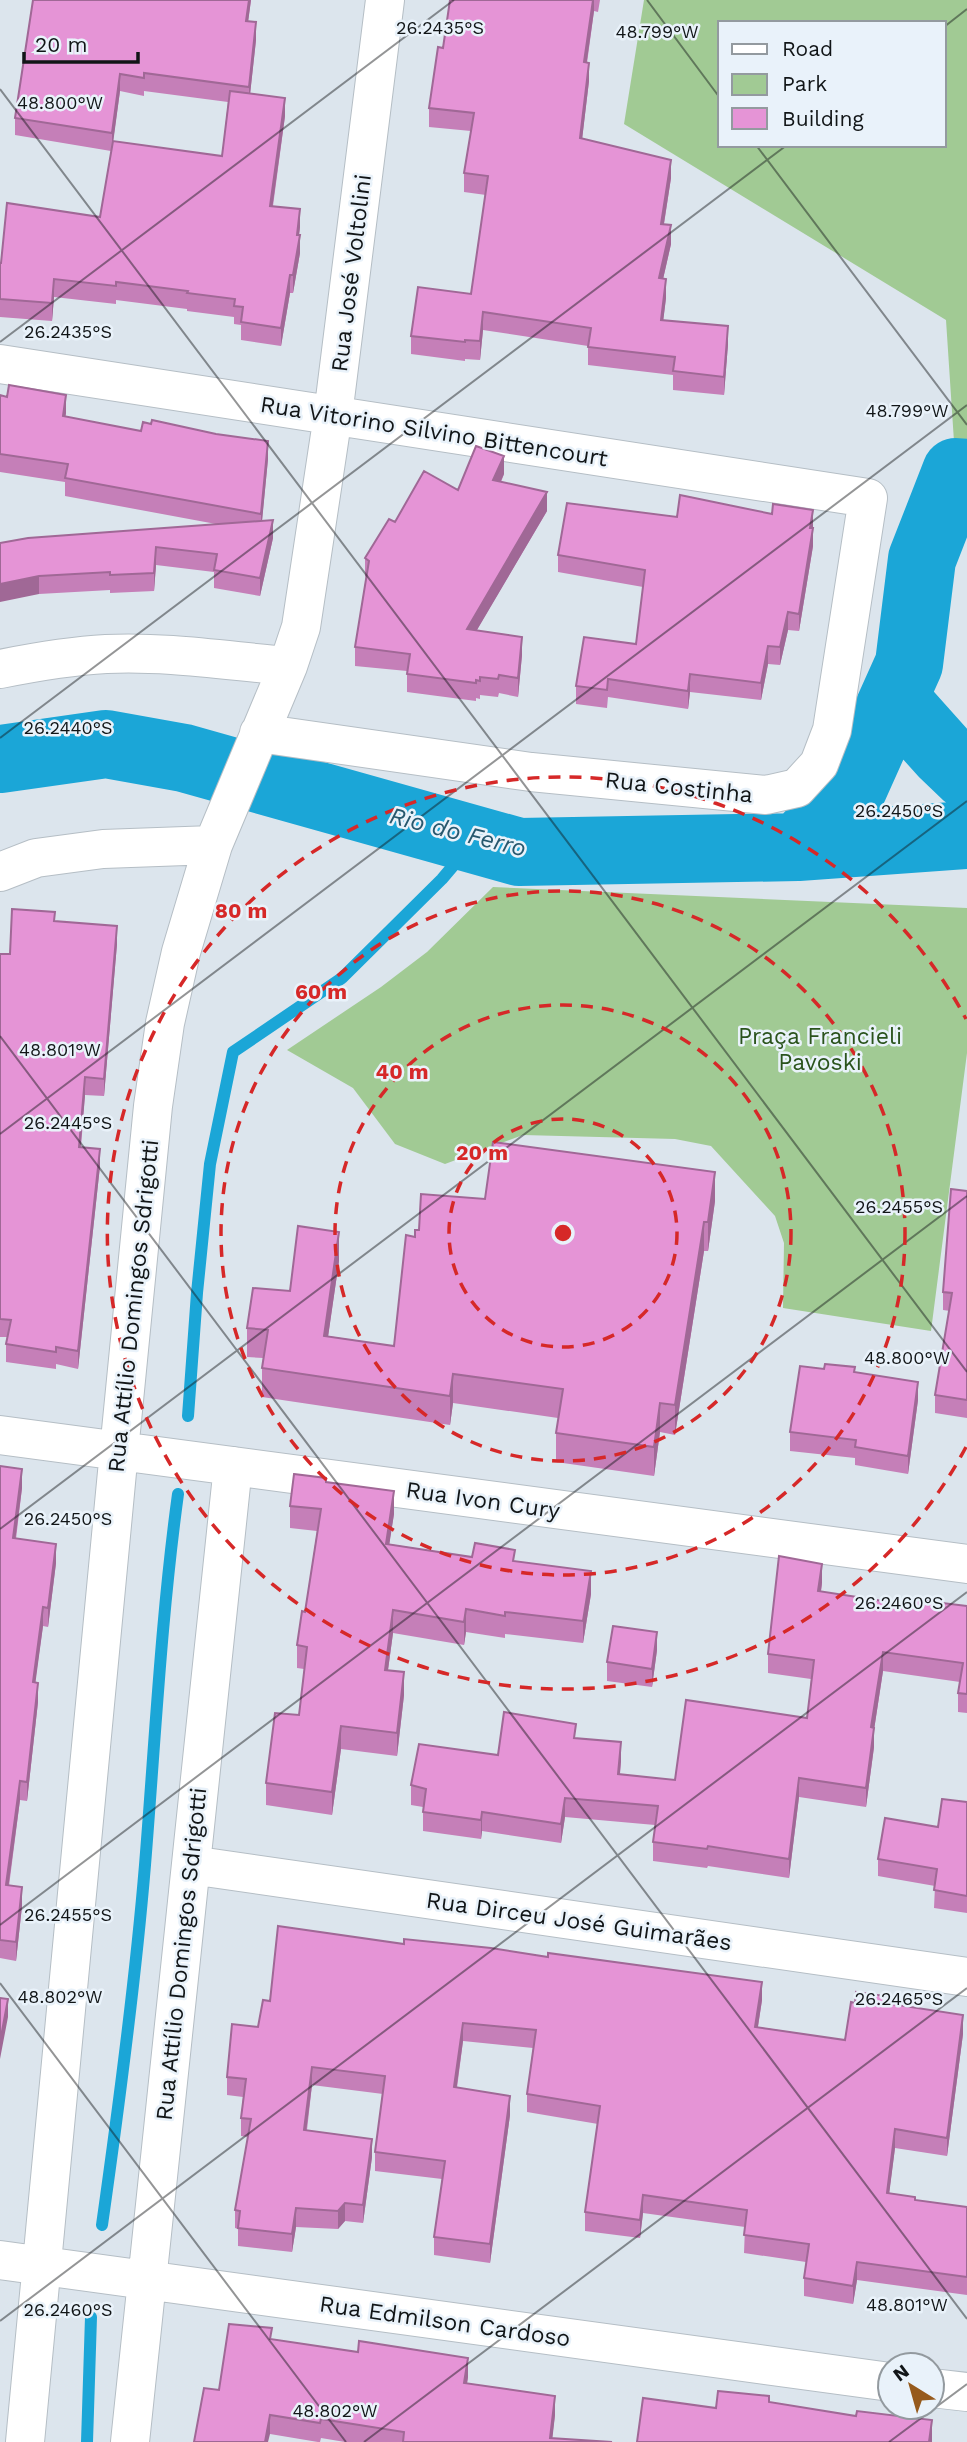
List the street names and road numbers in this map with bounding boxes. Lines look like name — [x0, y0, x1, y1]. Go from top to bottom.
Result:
street label: Rua José Voltolini — [326, 173, 377, 374]
street label: Rua Vitorino Silvino Bittencourt — [258, 391, 610, 472]
street label: Rua Costinha — [604, 766, 754, 809]
street label: Rua Attílio Domingos Sdrigotti — [103, 1138, 164, 1474]
street label: Rua Ivon Cury — [404, 1476, 562, 1525]
street label: Rua Attílio Domingos Sdrigotti — [151, 1786, 212, 2122]
street label: Rua Dirceu José Guimarães — [425, 1887, 733, 1956]
street label: Rua Edmilson Cardoso — [318, 2291, 572, 2352]

